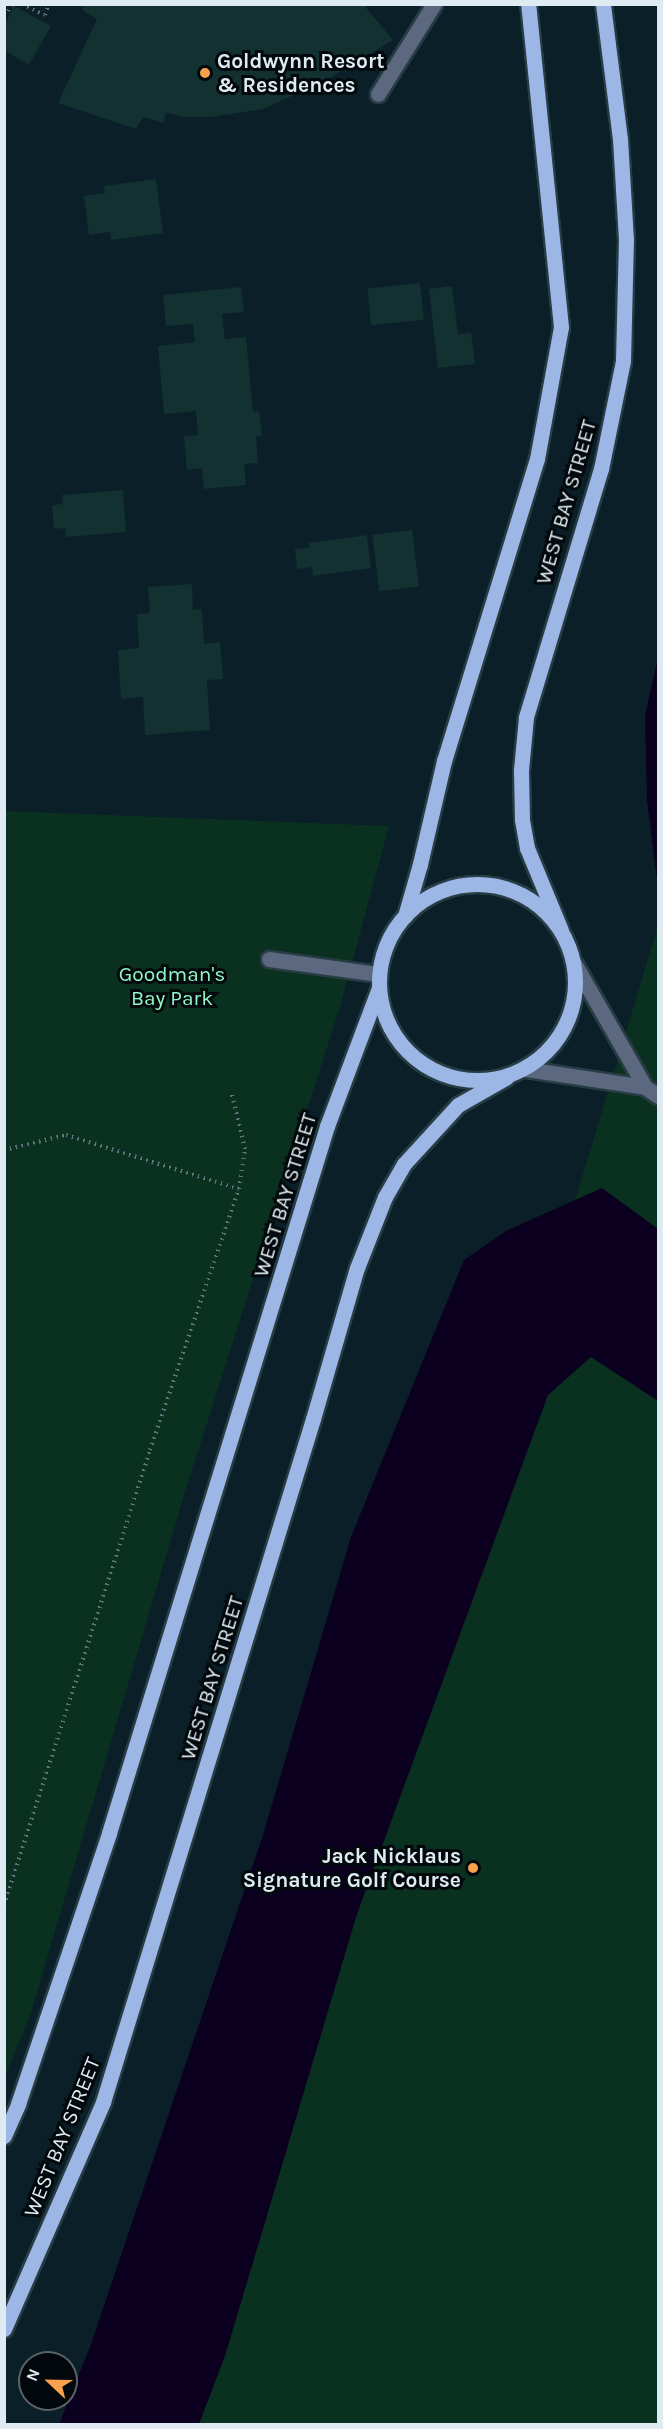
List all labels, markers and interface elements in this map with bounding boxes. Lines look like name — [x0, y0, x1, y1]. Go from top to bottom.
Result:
place label: Goldwynn Resort & Residences — [217, 48, 384, 98]
marker: Goldwynn Resort & Residences — [198, 66, 212, 80]
street label: WEST BAY STREET — [530, 417, 602, 587]
park label: Goodman's Bay Park — [119, 961, 225, 1011]
street label: WEST BAY STREET — [248, 1110, 322, 1280]
street label: WEST BAY STREET — [175, 1593, 249, 1763]
place label: Jack Nicklaus Signature Golf Course — [243, 1843, 461, 1893]
marker: Jack Nicklaus Signature Golf Course — [466, 1861, 480, 1875]
street label: WEST BAY STREET — [18, 2053, 106, 2221]
north arrow — [18, 2351, 78, 2411]
text: N — [22, 2366, 44, 2384]

